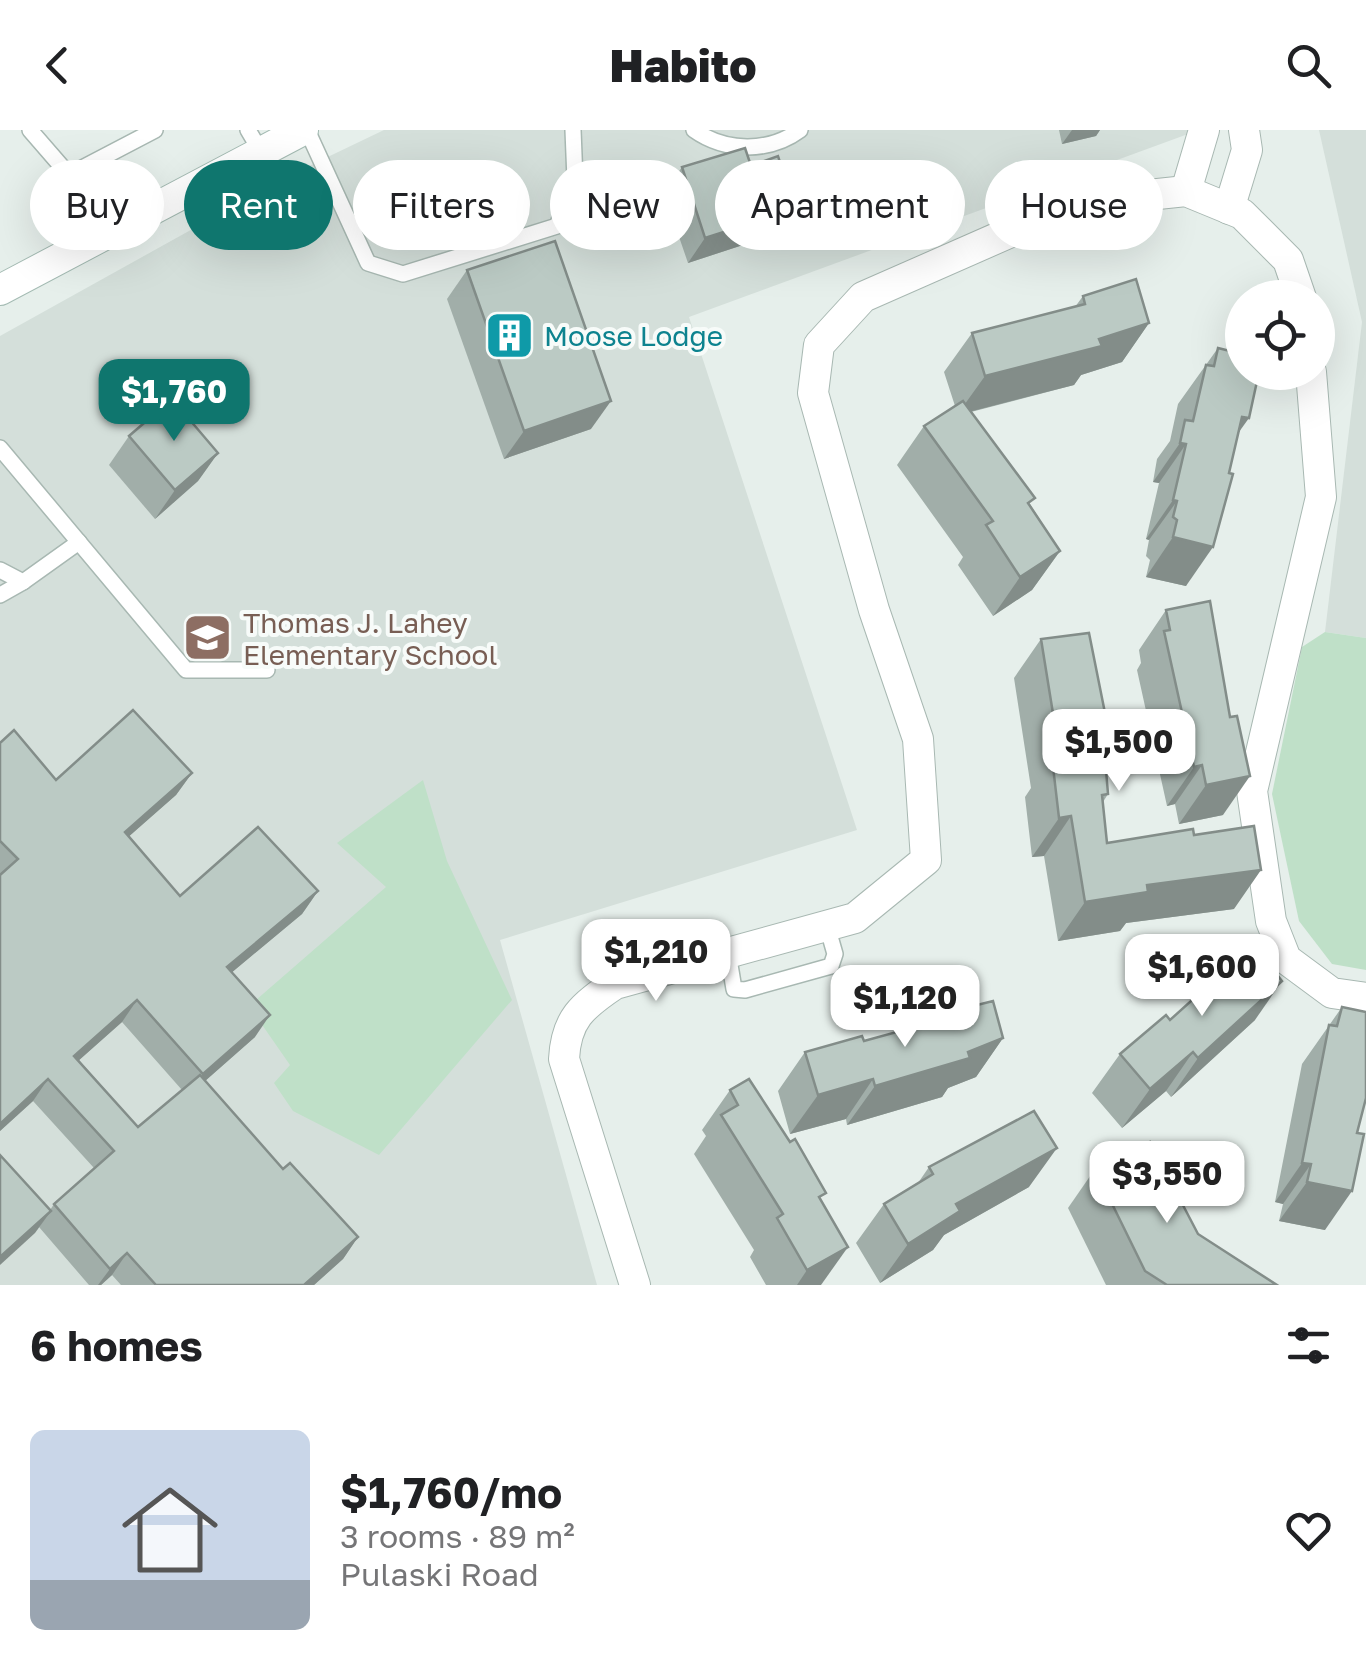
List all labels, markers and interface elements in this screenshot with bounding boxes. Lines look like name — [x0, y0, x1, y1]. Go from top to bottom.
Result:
icon: back — [30, 38, 85, 93]
text: Habito — [610, 38, 756, 92]
icon: search — [1281, 38, 1336, 93]
chip: Buy — [30, 160, 164, 250]
chip: Rent — [184, 160, 333, 250]
chip: Filters — [353, 160, 530, 250]
chip: New — [550, 160, 695, 250]
chip: Apartment — [715, 160, 965, 250]
chip: House — [985, 160, 1163, 250]
map controls — [1225, 280, 1335, 390]
button: locate — [1225, 280, 1335, 390]
building icon: Moose Lodge — [483, 309, 535, 361]
place label: Moose Lodge — [544, 319, 723, 352]
pin: $1,760 — [93, 359, 255, 444]
text: $1,760 — [121, 372, 227, 410]
place label: Thomas J. Lahey Elementary School — [243, 606, 497, 671]
school or university icon: Thomas J. Lahey Elementary School — [182, 612, 234, 664]
pin: $1,500 — [1038, 709, 1200, 794]
text: $1,500 — [1064, 722, 1174, 760]
pin: $1,210 — [575, 919, 737, 1004]
text: $1,210 — [604, 932, 708, 970]
pin: $1,600 — [1121, 934, 1283, 1019]
text: $1,600 — [1147, 947, 1257, 985]
pin: $1,120 — [824, 965, 986, 1050]
text: $1,120 — [853, 978, 957, 1016]
pin: $3,550 — [1086, 1141, 1248, 1226]
text: $3,550 — [1111, 1154, 1223, 1192]
icon: filters — [1281, 1318, 1336, 1373]
text: 6 homes — [30, 1320, 203, 1370]
text: $1,760/mo — [340, 1467, 562, 1517]
icon: home — [110, 1470, 230, 1590]
icon: heart — [1281, 1503, 1336, 1558]
text: 3 rooms · 89 m² — [340, 1517, 575, 1555]
text: Pulaski Road — [340, 1555, 539, 1593]

